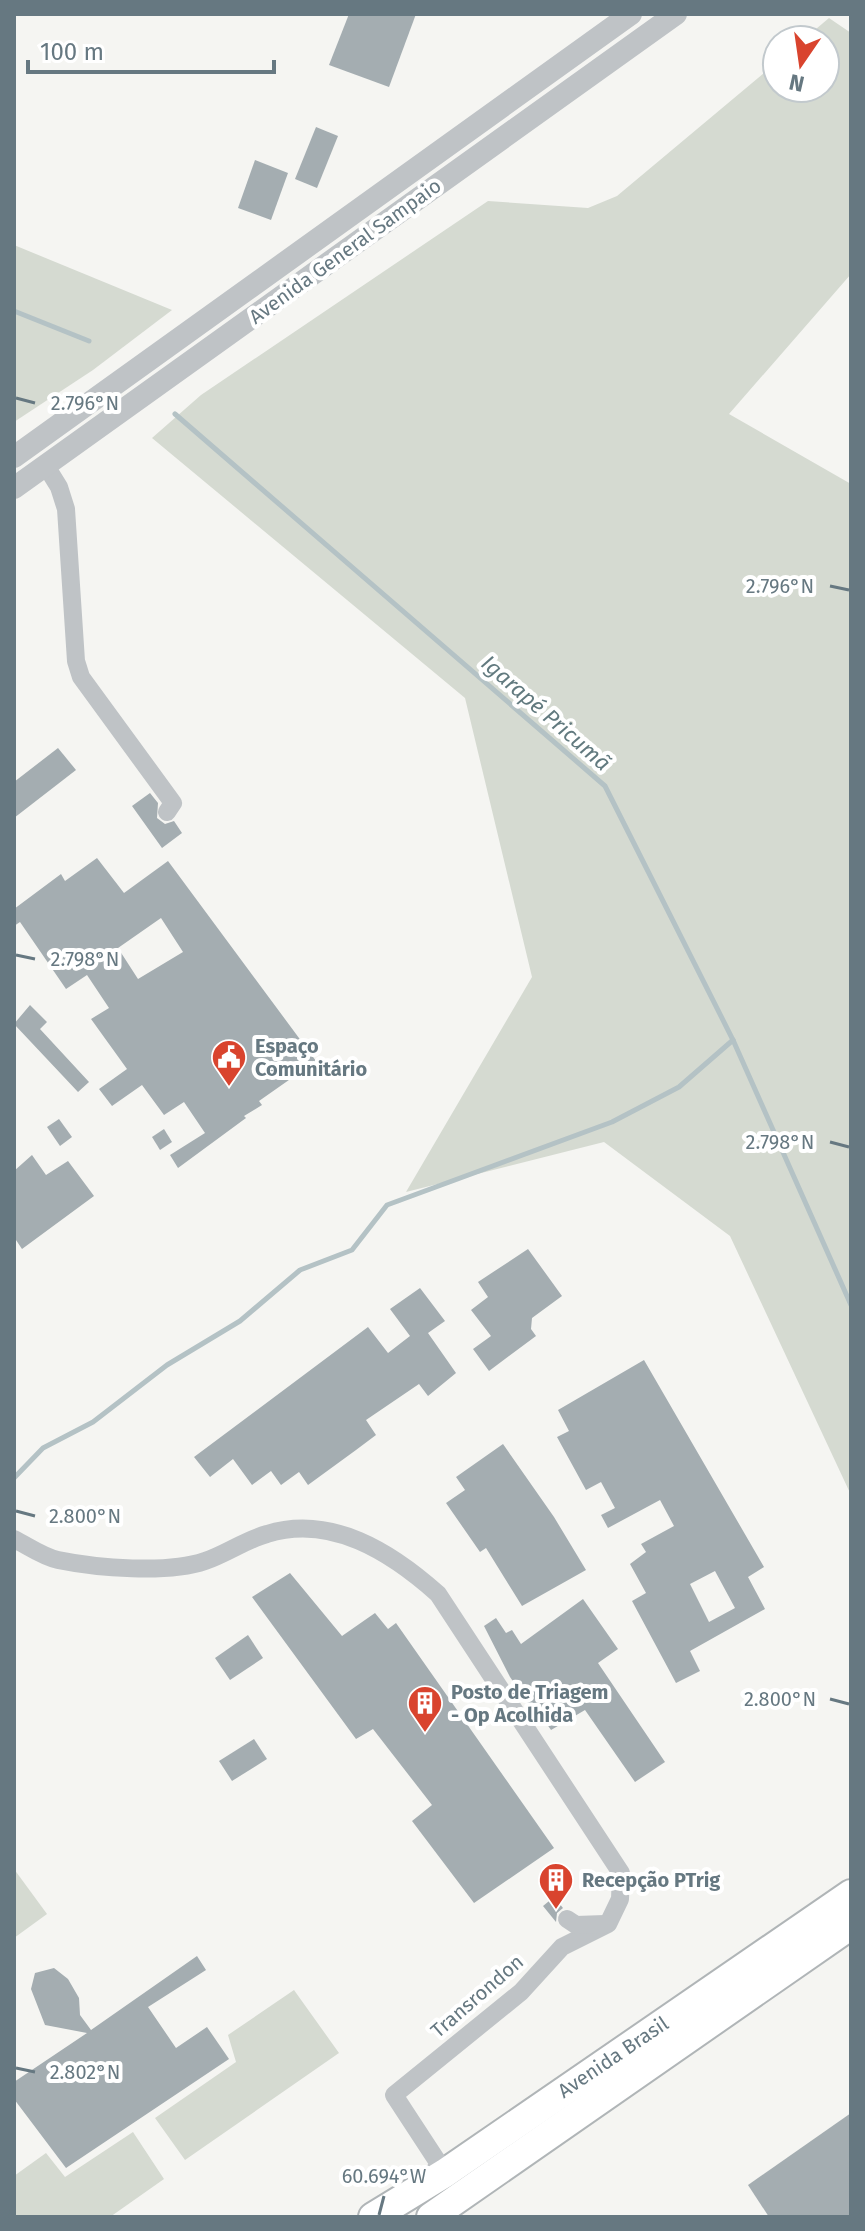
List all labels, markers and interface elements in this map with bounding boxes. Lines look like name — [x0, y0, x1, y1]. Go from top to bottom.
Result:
scale bar — [28, 24, 274, 74]
north arrow — [761, 24, 841, 104]
text: 100 m — [40, 38, 104, 66]
text: N — [786, 68, 807, 98]
street label: Avenida General Sampaio — [244, 173, 446, 329]
text: 2.796°N — [51, 391, 119, 415]
text: 2.796°N — [746, 574, 814, 598]
water label: Igarapé Pricumã — [476, 650, 616, 776]
text: 2.798°N — [51, 947, 119, 971]
place label: Espaço Comunitário — [255, 1034, 367, 1081]
public building icon: Espaço Comunitário — [210, 1038, 248, 1088]
text: 2.798°N — [746, 1130, 814, 1154]
text: 2.800°N — [49, 1504, 121, 1528]
place label: Posto de Triagem - Op Acolhida — [451, 1680, 608, 1727]
building icon: Posto de Triagem - Op Acolhida — [406, 1684, 444, 1734]
text: 2.800°N — [744, 1687, 816, 1711]
building icon: Recepção PTrig — [537, 1861, 575, 1911]
place label: Recepção PTrig — [582, 1868, 721, 1892]
street label: Transrondon — [426, 1949, 528, 2043]
street label: Avenida Brasil — [553, 2011, 673, 2103]
text: 2.802°N — [50, 2060, 120, 2084]
text: 60.694°W — [342, 2164, 427, 2188]

